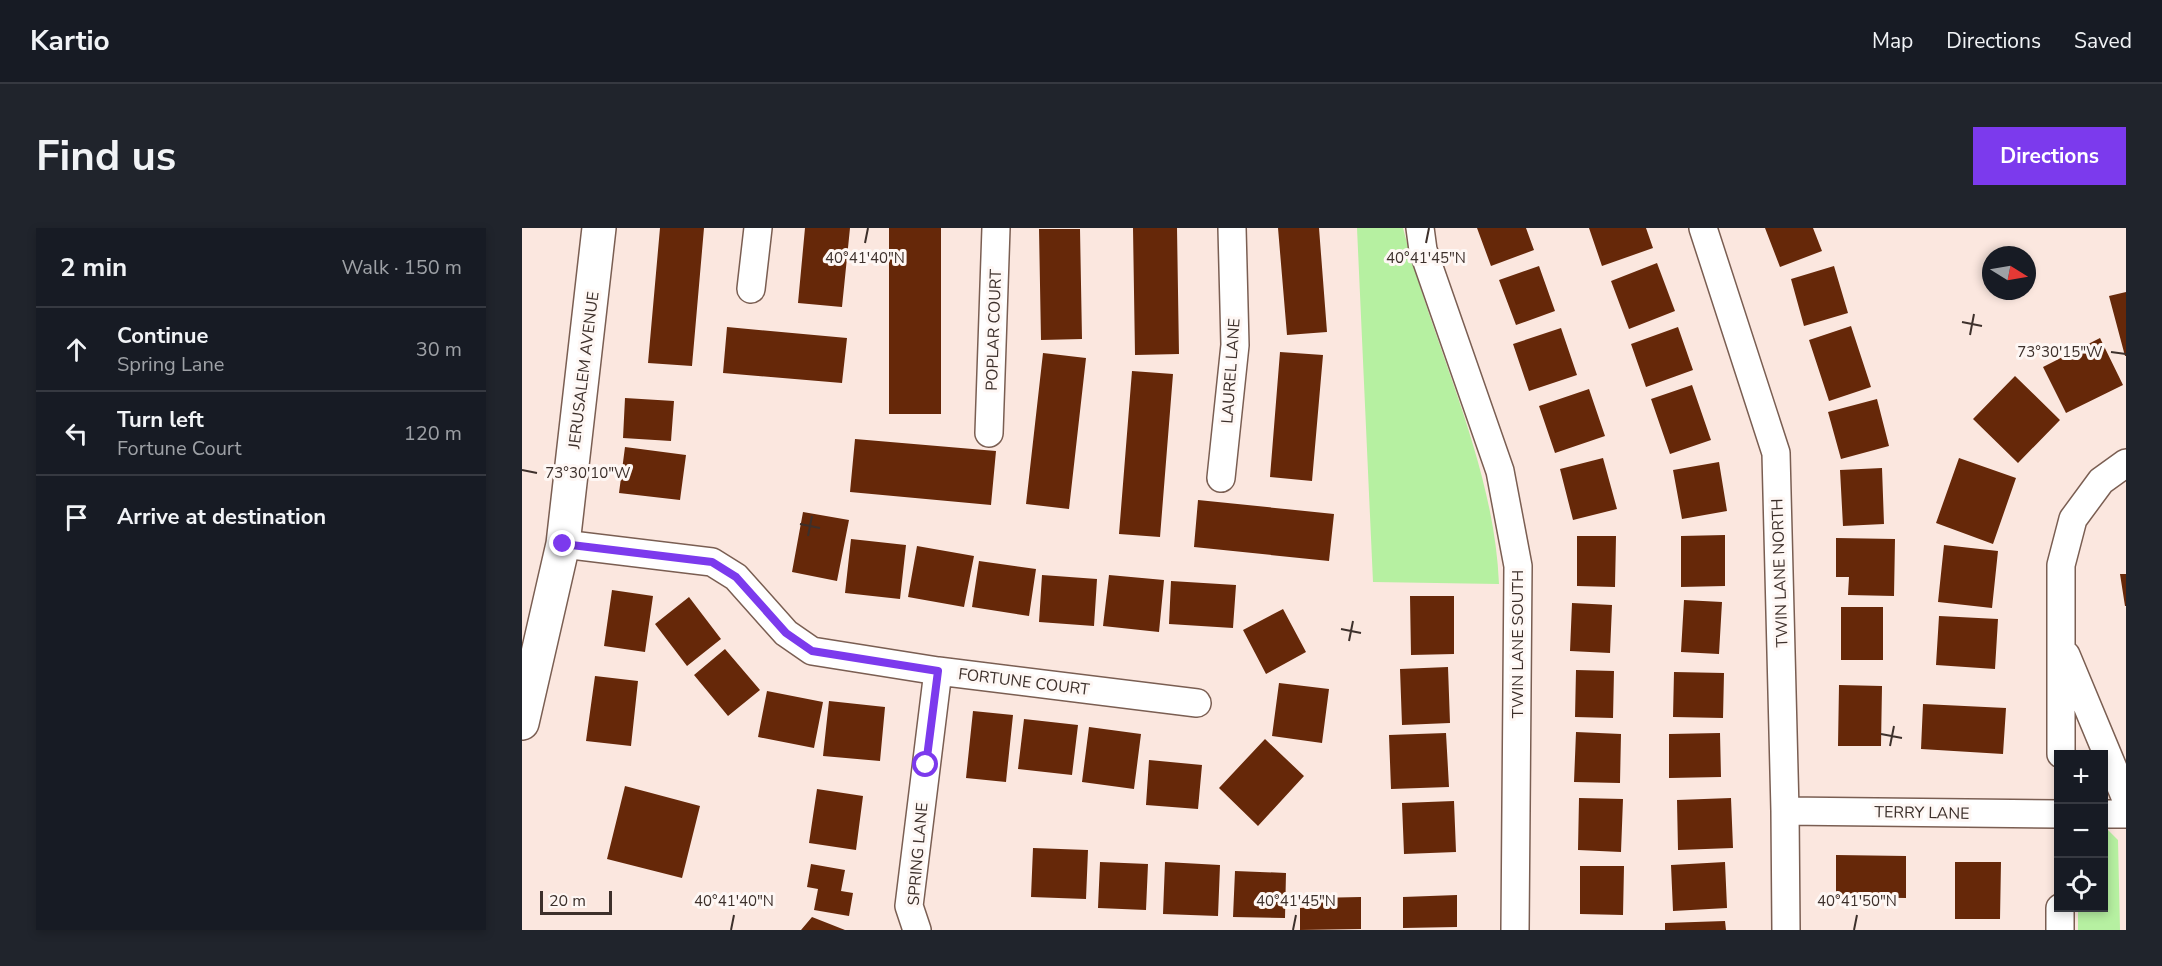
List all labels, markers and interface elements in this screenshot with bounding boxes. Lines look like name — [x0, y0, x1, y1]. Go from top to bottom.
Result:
text: Kartio — [30, 22, 110, 60]
text: Map — [1872, 27, 1913, 55]
text: Directions — [1946, 27, 2041, 55]
text: Saved — [2074, 27, 2132, 55]
button: Directions — [1973, 127, 2126, 185]
text: Find us — [36, 128, 176, 185]
north arrow — [1982, 246, 2036, 300]
text: 40°41'40"N — [825, 248, 905, 268]
text: 40°41'45"N — [1386, 248, 1466, 268]
text: 2 min — [60, 250, 127, 285]
text: Walk · 150 m — [342, 254, 462, 281]
street label: POPLAR COURT — [981, 269, 1007, 391]
street label: JERUSALEM AVENUE — [563, 290, 605, 451]
street label: LAUREL LANE — [1216, 318, 1246, 425]
text: Continue — [117, 321, 208, 351]
icon: ahead — [60, 333, 93, 366]
text: 30 m — [416, 336, 462, 363]
text: 73°30'15"W — [2017, 342, 2103, 362]
text: Spring Lane — [117, 351, 224, 378]
text: Turn left — [117, 405, 204, 435]
icon: left — [60, 417, 93, 450]
text: 120 m — [404, 420, 462, 447]
text: Fortune Court — [117, 435, 242, 462]
text: 73°30'10"W — [545, 463, 631, 483]
street label: TWIN LANE NORTH — [1766, 498, 1794, 648]
icon: arrive — [60, 501, 93, 534]
text: Arrive at destination — [117, 502, 326, 532]
route end — [549, 530, 575, 556]
street label: TWIN LANE SOUTH — [1507, 570, 1529, 718]
street label: FORTUNE COURT — [957, 663, 1091, 701]
map controls — [2054, 750, 2108, 912]
button: + — [2054, 750, 2108, 804]
route start — [912, 751, 938, 777]
street label: TERRY LANE — [1874, 801, 1970, 825]
street label: SPRING LANE — [903, 802, 933, 907]
button: − — [2054, 804, 2108, 858]
button: locate — [2054, 858, 2108, 912]
scale bar — [540, 888, 612, 916]
text: 20 m — [549, 890, 586, 912]
text: 40°41'40"N — [694, 891, 774, 911]
text: 40°41'45"N — [1256, 891, 1336, 911]
text: 40°41'50"N — [1817, 891, 1897, 911]

